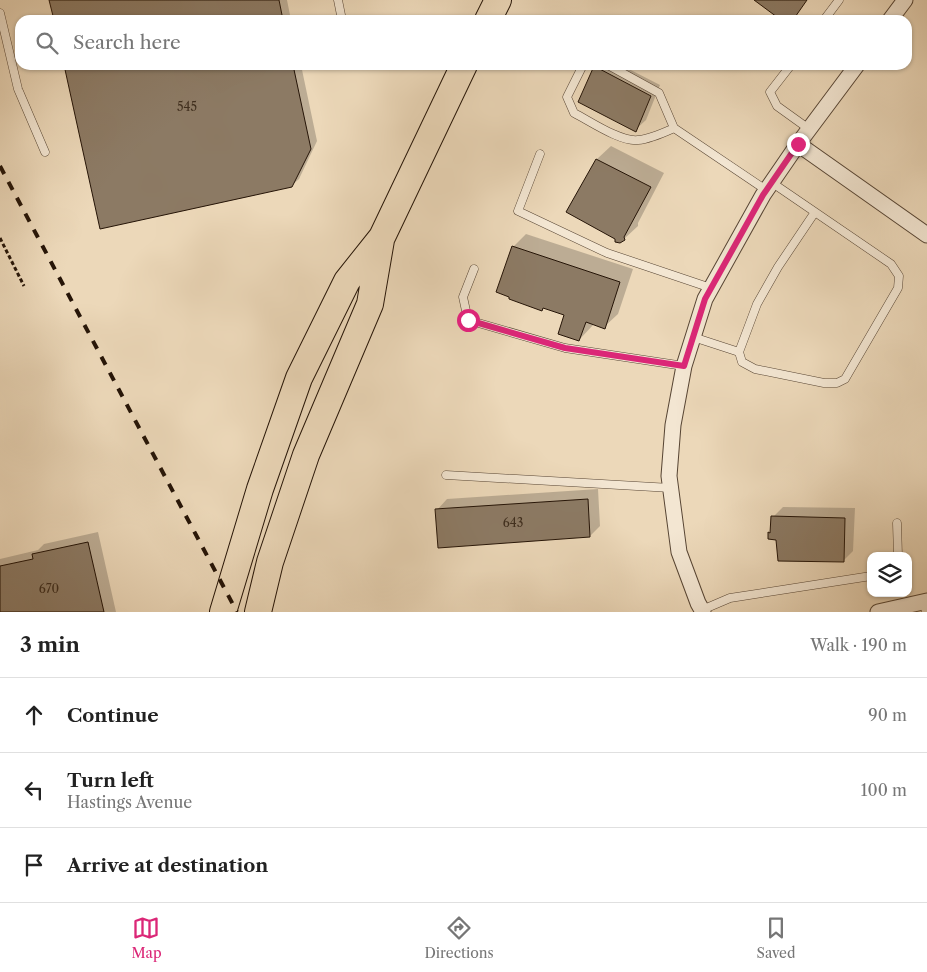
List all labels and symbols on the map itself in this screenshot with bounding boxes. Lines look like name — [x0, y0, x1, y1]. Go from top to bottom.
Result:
house number: 545 — [177, 99, 197, 114]
route end — [787, 133, 810, 156]
route start — [457, 309, 480, 332]
house number: 643 — [503, 515, 523, 530]
house number: 670 — [39, 581, 59, 596]

